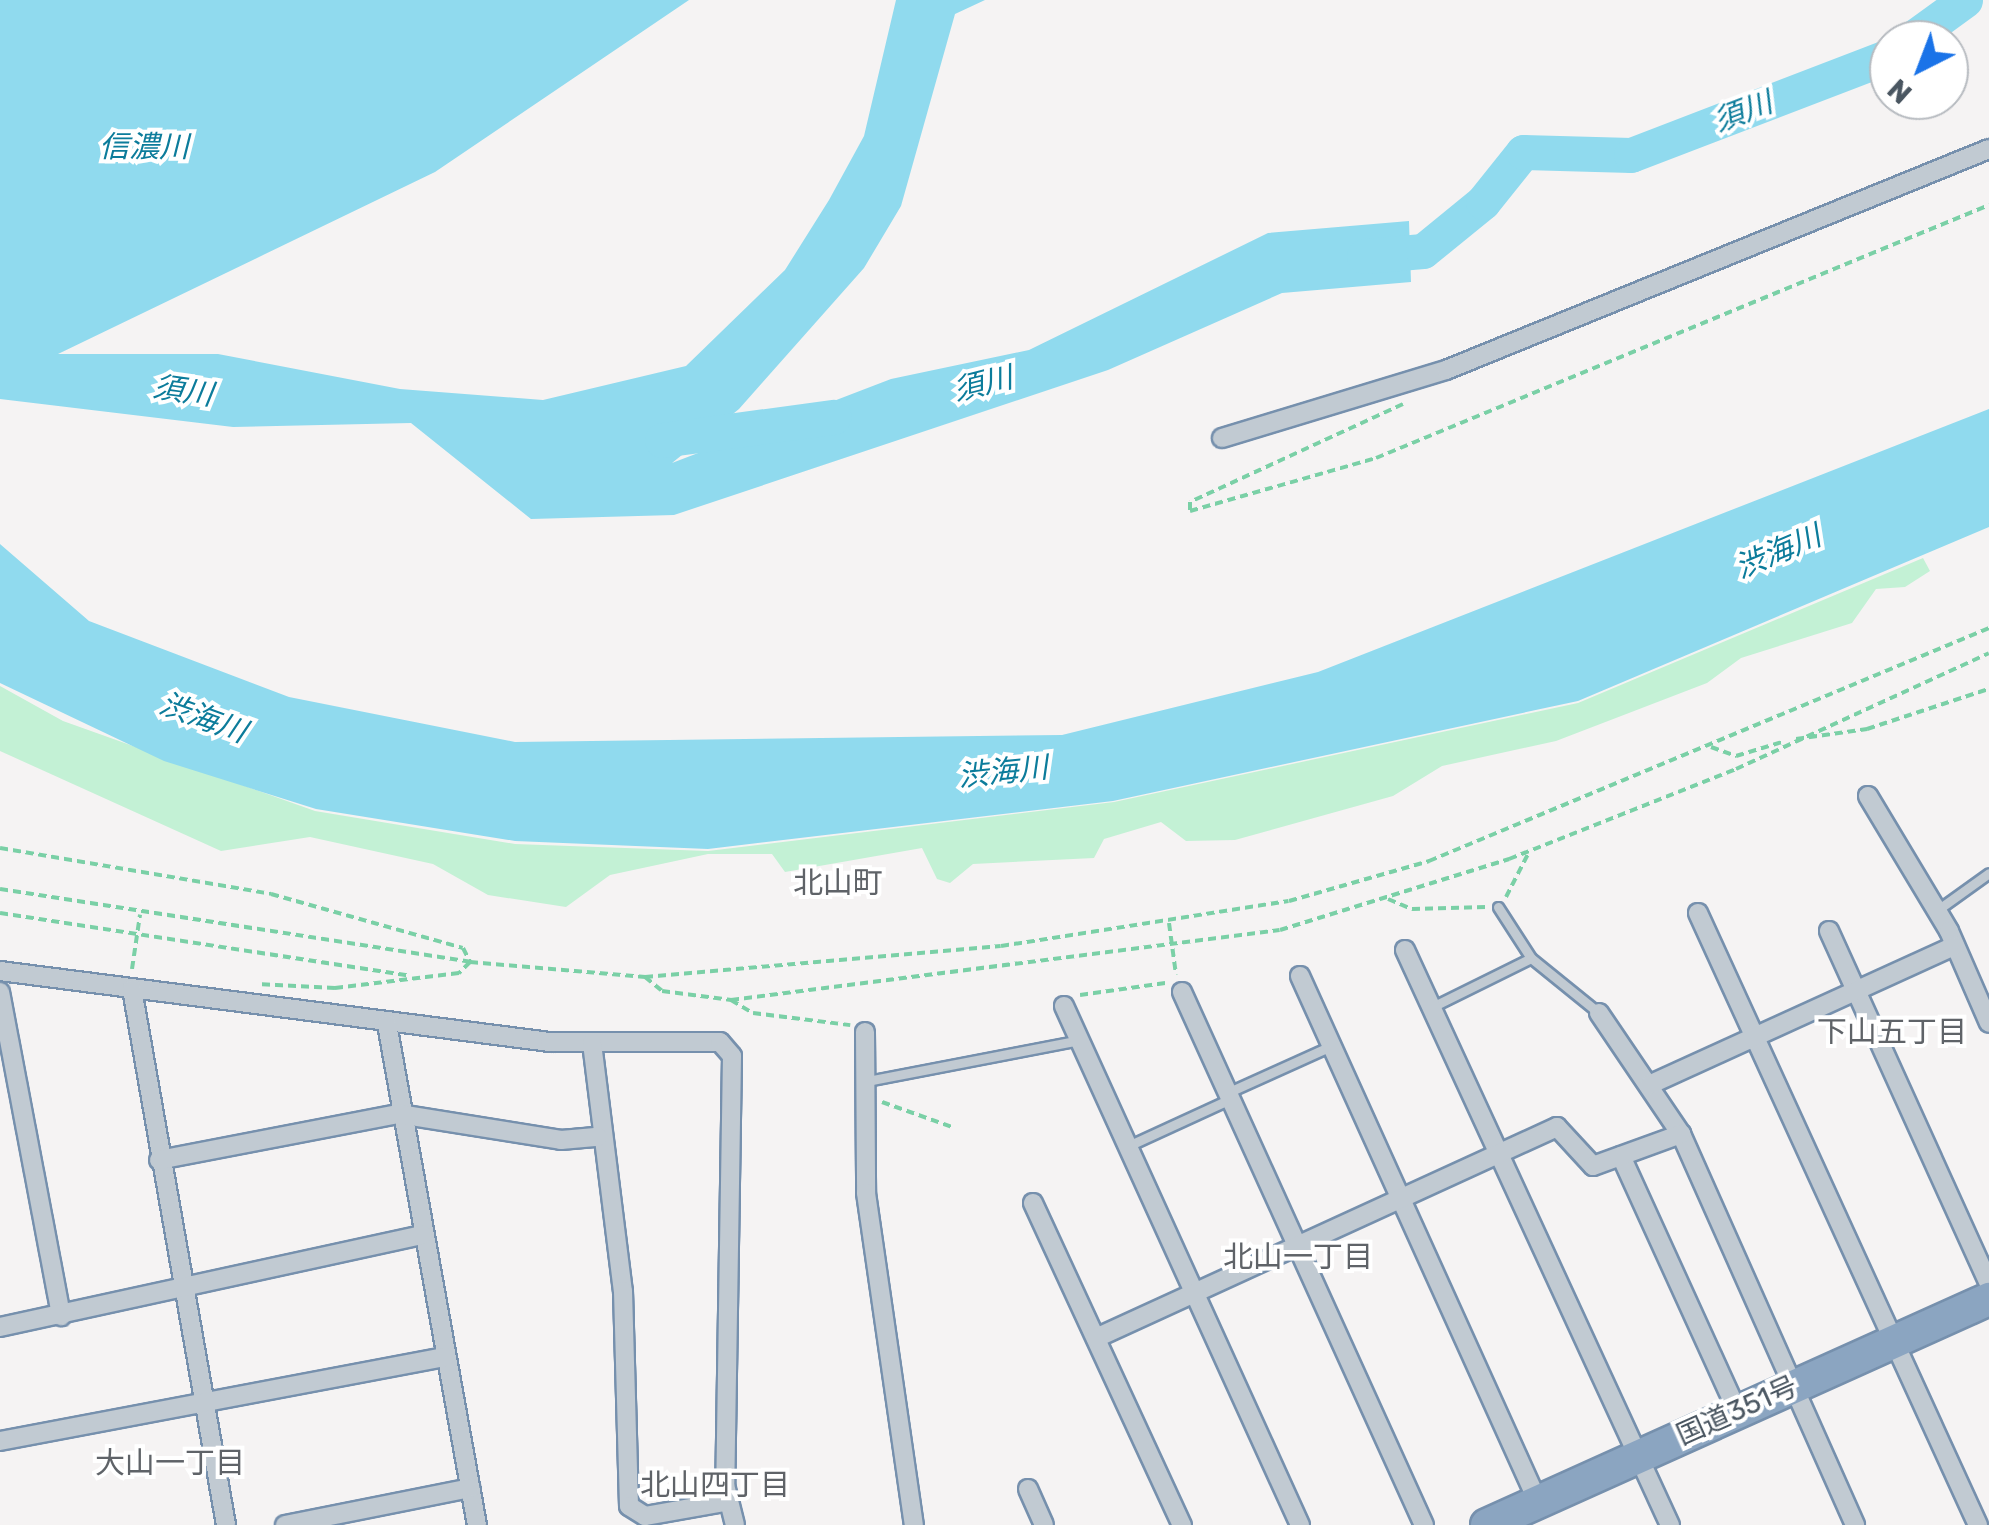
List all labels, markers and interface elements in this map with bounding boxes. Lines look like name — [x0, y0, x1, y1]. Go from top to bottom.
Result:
north arrow — [1869, 20, 1969, 120]
text: N — [1881, 72, 1918, 110]
water label: 須川 — [1709, 84, 1777, 140]
water label: 信濃川 — [99, 129, 189, 165]
water label: 須川 — [950, 359, 1016, 409]
water label: 須川 — [151, 369, 215, 413]
water label: 渋海川 — [1730, 518, 1826, 586]
water label: 渋海川 — [155, 686, 251, 750]
water label: 渋海川 — [956, 749, 1050, 795]
district label: 北山町 — [793, 865, 883, 901]
district label: 下山五丁目 — [1817, 1014, 1967, 1050]
district label: 北山一丁目 — [1223, 1239, 1373, 1275]
street label: 国道351号 — [1671, 1369, 1803, 1453]
district label: 大山一丁目 — [95, 1445, 245, 1481]
district label: 北山四丁目 — [640, 1467, 790, 1503]

